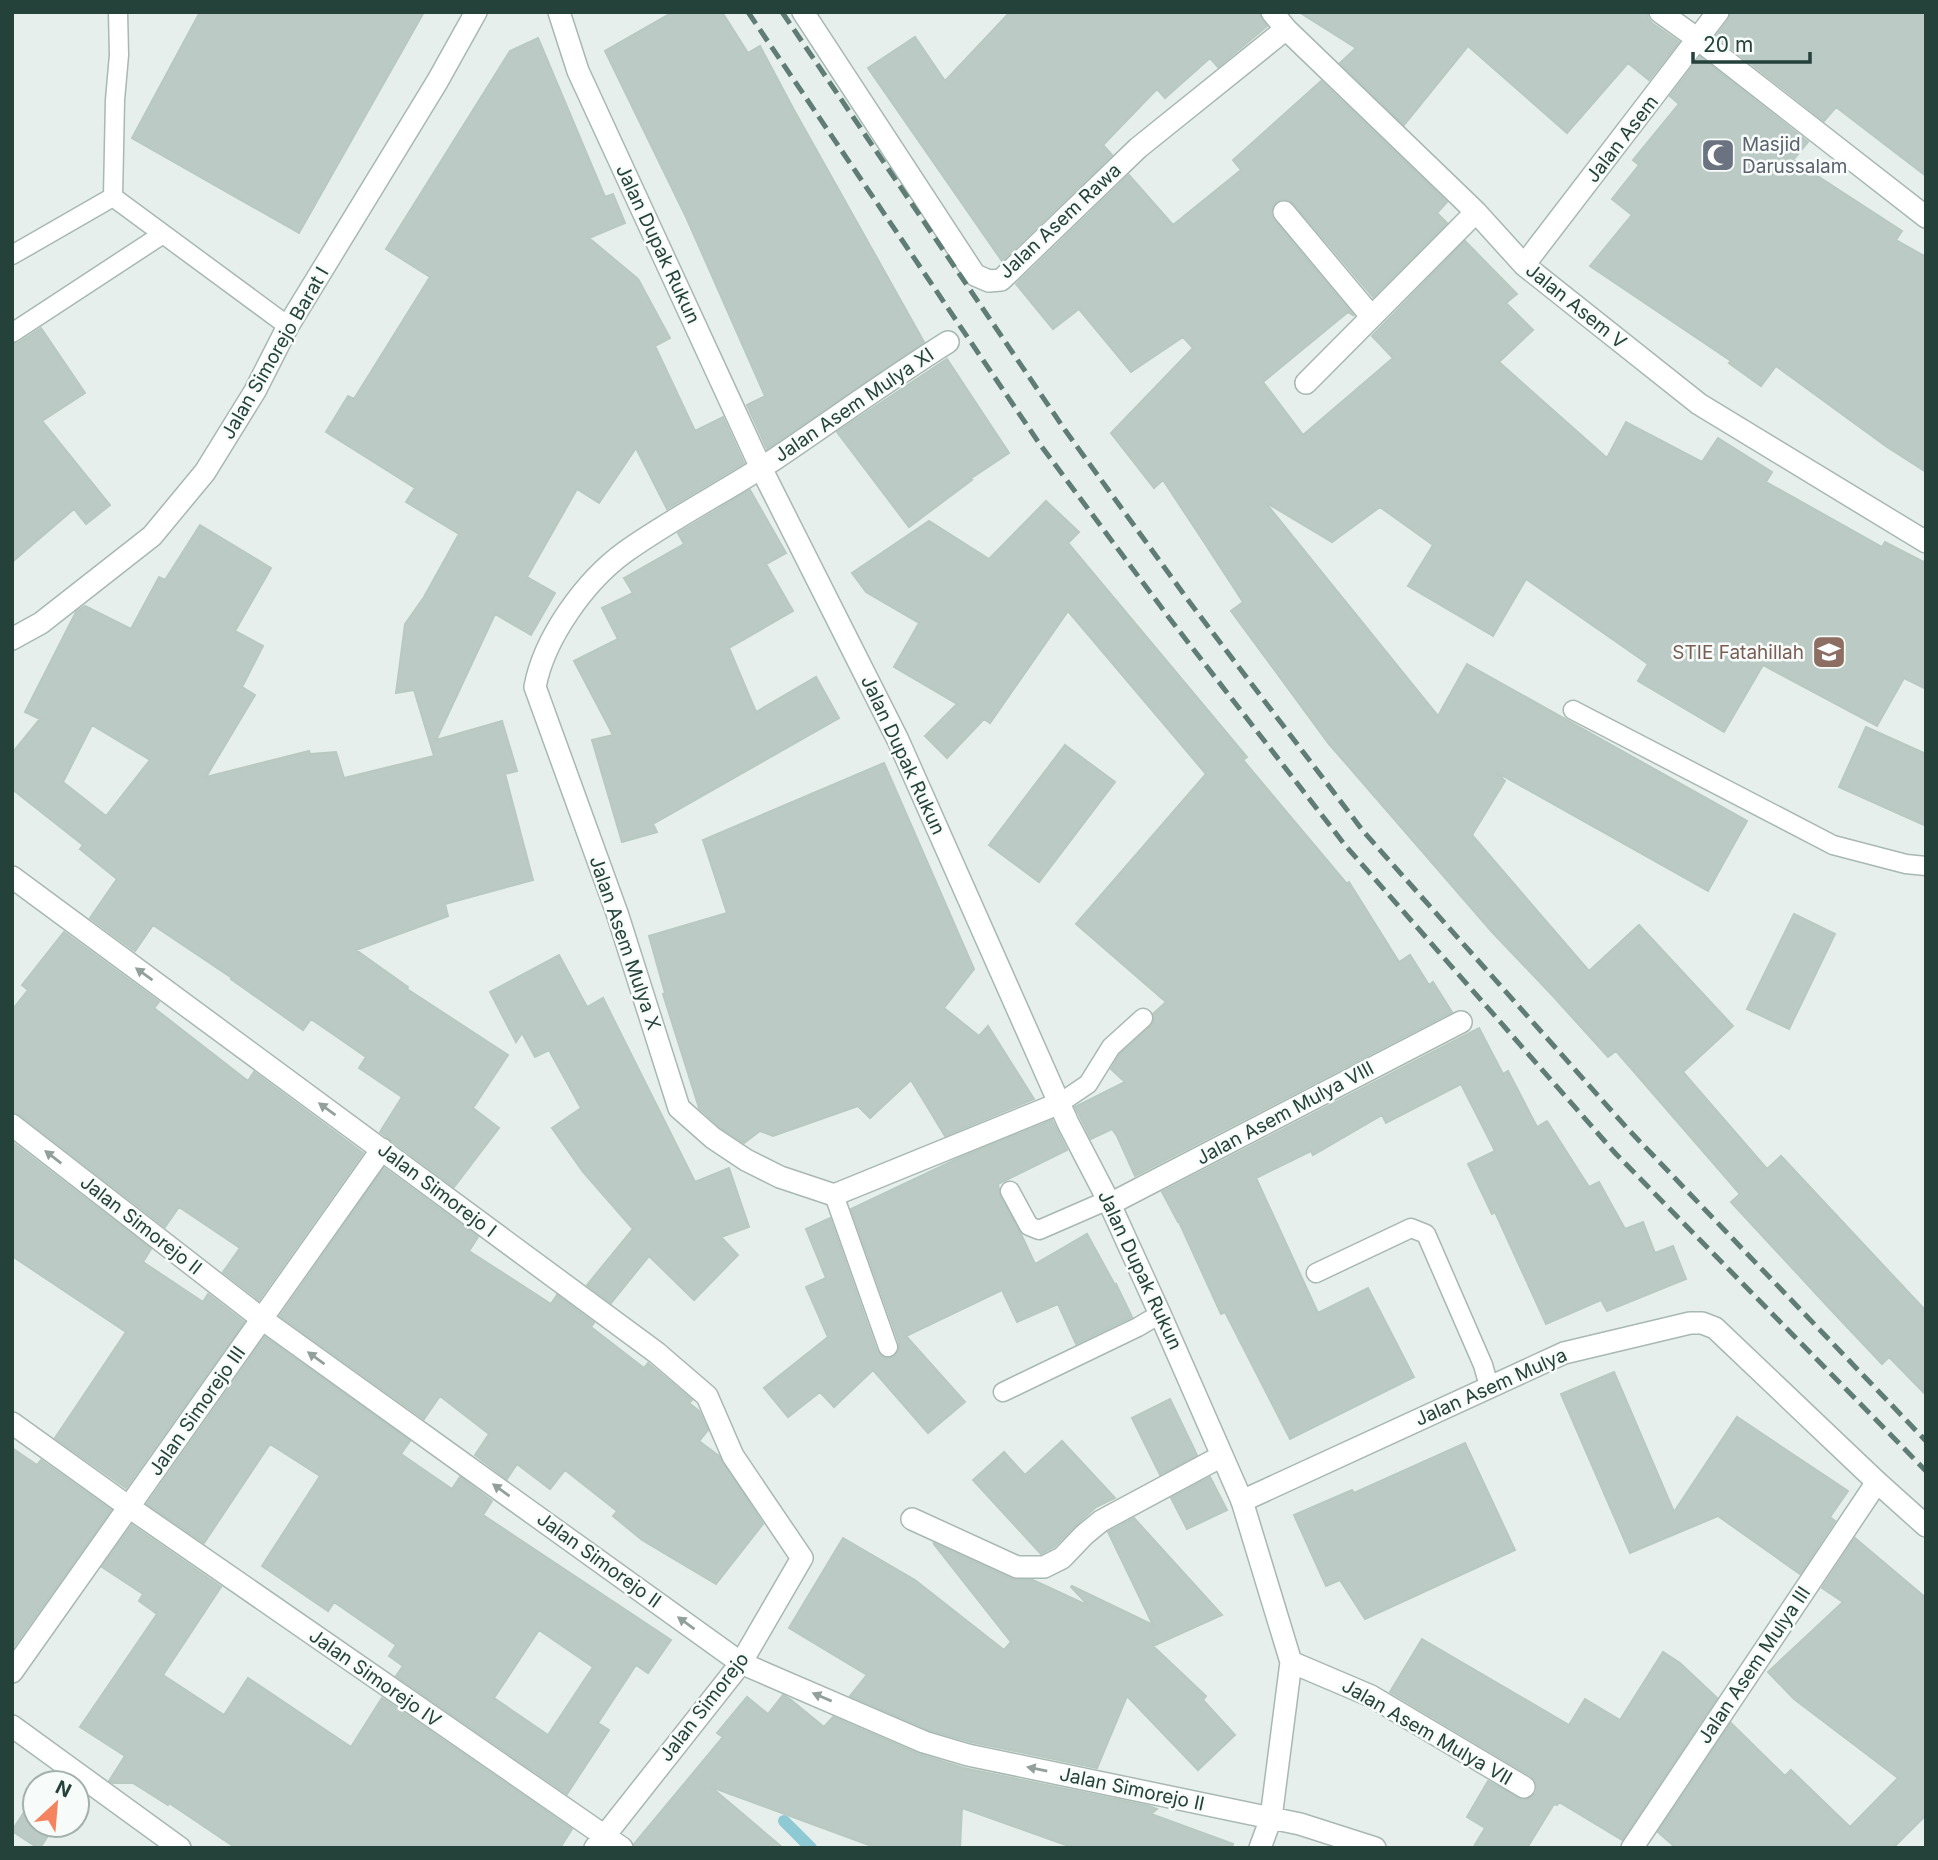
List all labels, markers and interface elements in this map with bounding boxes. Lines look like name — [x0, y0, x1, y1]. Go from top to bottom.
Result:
scale bar — [1693, 21, 1810, 65]
text: 20 m — [1703, 32, 1753, 57]
street label: Jalan Asem — [1581, 91, 1663, 187]
place label: Masjid Darussalam — [1742, 133, 1847, 178]
mosque icon: Masjid Darussalam — [1699, 136, 1737, 174]
street label: Jalan Asem Rawa — [994, 159, 1126, 283]
street label: Jalan Dupak Rukun — [611, 161, 705, 327]
street label: Jalan Asem V — [1521, 258, 1631, 354]
street label: Jalan Simorejo Barat I — [216, 263, 334, 443]
street label: Jalan Asem Mulya XI — [770, 343, 938, 467]
school or university icon: STIE Fatahillah — [1810, 633, 1848, 671]
place label: STIE Fatahillah — [1672, 641, 1804, 664]
street label: Jalan Dupak Rukun — [856, 672, 950, 838]
street label: Jalan Asem Mulya X — [584, 853, 666, 1033]
one-way arrow — [135, 967, 153, 981]
street label: Jalan Asem Mulya VIII — [1192, 1056, 1378, 1170]
one-way arrow — [318, 1102, 336, 1116]
street label: Jalan Simorejo I — [373, 1138, 501, 1242]
one-way arrow — [44, 1150, 62, 1164]
street label: Jalan Simorejo II — [76, 1170, 206, 1280]
street label: Jalan Dupak Rukun — [1093, 1187, 1187, 1353]
street label: Jalan Simorejo III — [144, 1342, 250, 1480]
street label: Jalan Asem Mulya — [1411, 1343, 1571, 1431]
one-way arrow — [307, 1351, 325, 1365]
one-way arrow — [492, 1483, 510, 1497]
street label: Jalan Simorejo II — [533, 1507, 665, 1613]
street label: Jalan Asem Mulya III — [1693, 1582, 1815, 1748]
one-way arrow — [677, 1616, 695, 1630]
street label: Jalan Simorejo IV — [305, 1624, 445, 1732]
street label: Jalan Simorejo — [654, 1648, 754, 1766]
street label: Jalan Asem Mulya VII — [1338, 1674, 1516, 1790]
one-way arrow — [811, 1691, 832, 1702]
street label: Jalan Simorejo II — [1057, 1762, 1207, 1816]
one-way arrow — [1026, 1764, 1048, 1775]
north arrow — [21, 1769, 91, 1839]
text: N — [52, 1776, 75, 1803]

